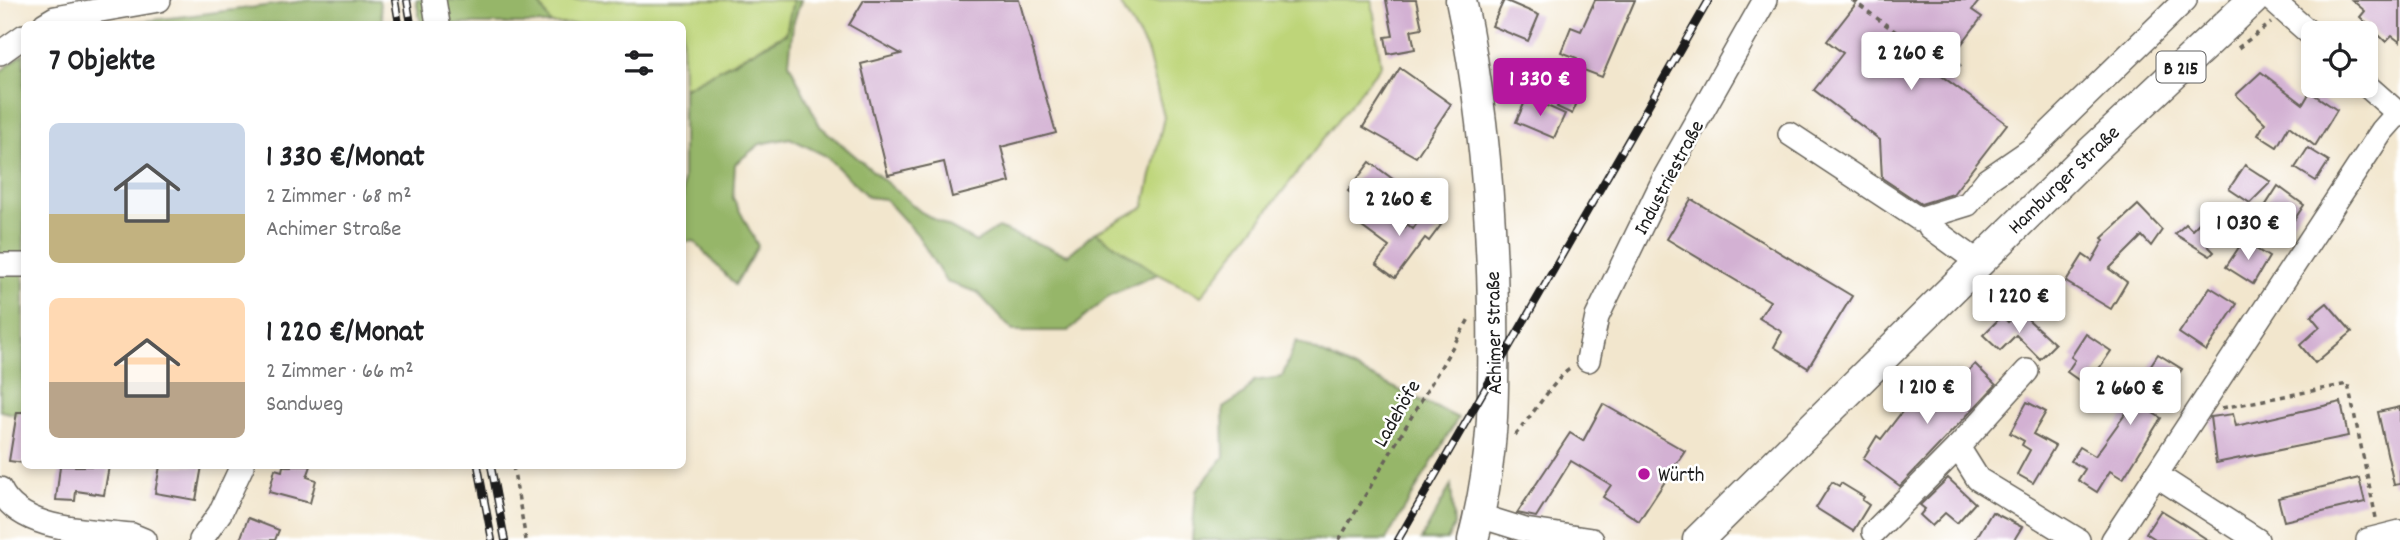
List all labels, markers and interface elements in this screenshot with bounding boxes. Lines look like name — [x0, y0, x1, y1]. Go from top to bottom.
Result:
map controls — [2301, 21, 2378, 98]
button: locate — [2301, 21, 2378, 98]
pin: 2 260 € — [1846, 32, 1976, 92]
text: 2 260 € — [1877, 38, 1945, 71]
text: 7 Objekte — [49, 42, 155, 85]
icon: filters — [620, 44, 658, 82]
road number: B 215 — [2156, 52, 2206, 82]
pin: 1 330 € — [1475, 58, 1605, 118]
text: 1 330 € — [1509, 64, 1571, 97]
street label: Industriestraße — [1628, 116, 1713, 241]
street label: Hamburger Straße — [2002, 120, 2128, 243]
text: 1 330 €/Monat — [266, 138, 425, 181]
icon: home — [105, 151, 189, 235]
pin: 2 260 € — [1334, 178, 1464, 238]
text: 2 Zimmer · 68 m² — [266, 181, 412, 214]
text: 2 260 € — [1365, 184, 1433, 217]
pin: 1 030 € — [2183, 202, 2313, 262]
text: 1 030 € — [2216, 208, 2280, 241]
text: Achimer Straße — [266, 214, 401, 247]
street label: Achimer Straße — [1480, 271, 1512, 395]
pin: 1 220 € — [1954, 276, 2084, 335]
text: 1 220 € — [1988, 281, 2050, 314]
text: 1 220 €/Monat — [266, 313, 424, 356]
icon: home — [105, 326, 189, 410]
text: 2 Zimmer · 66 m² — [266, 356, 414, 389]
pin: 1 210 € — [1862, 366, 1992, 426]
pin: 2 660 € — [2065, 368, 2195, 427]
text: 1 210 € — [1899, 372, 1955, 405]
text: 2 660 € — [2096, 373, 2164, 406]
street label: Ladehöfe — [1367, 375, 1430, 454]
text: Sandweg — [266, 389, 343, 422]
place label: Würth — [1658, 462, 1704, 492]
marker: Würth — [1636, 466, 1652, 482]

